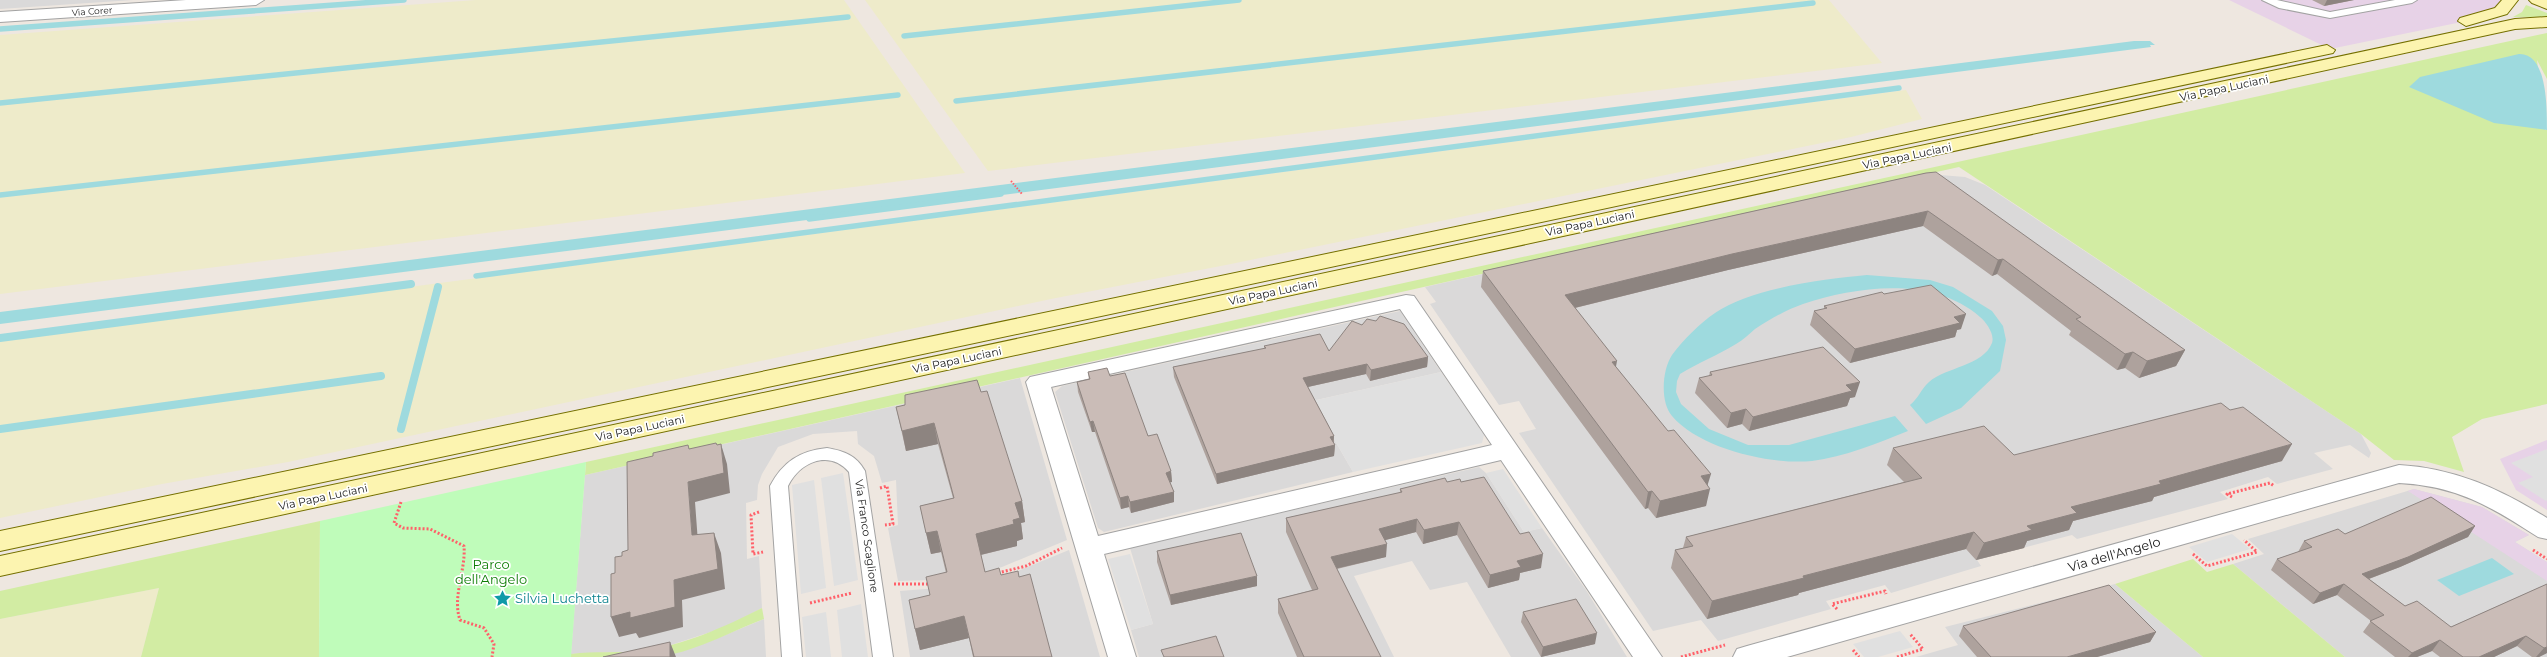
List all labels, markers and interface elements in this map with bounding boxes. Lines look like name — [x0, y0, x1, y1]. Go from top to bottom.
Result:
street label: Via Corer — [71, 4, 113, 18]
street label: Via Papa Luciani — [2178, 72, 2270, 104]
street label: Via Papa Luciani — [1861, 140, 1953, 172]
street label: Via Papa Luciani — [1544, 207, 1636, 239]
street label: Via Papa Luciani — [1227, 276, 1319, 308]
street label: Via Papa Luciani — [911, 344, 1003, 376]
street label: Via Papa Luciani — [594, 412, 686, 444]
street label: Via Franco Scaglione — [852, 478, 882, 594]
street label: Via Papa Luciani — [277, 481, 369, 513]
street label: Via dell'Angelo — [2066, 533, 2162, 575]
park label: Parco dell'Angelo — [455, 556, 527, 587]
place icon: Silvia Luchetta — [492, 588, 512, 608]
place label: Silvia Luchetta — [515, 590, 610, 606]

